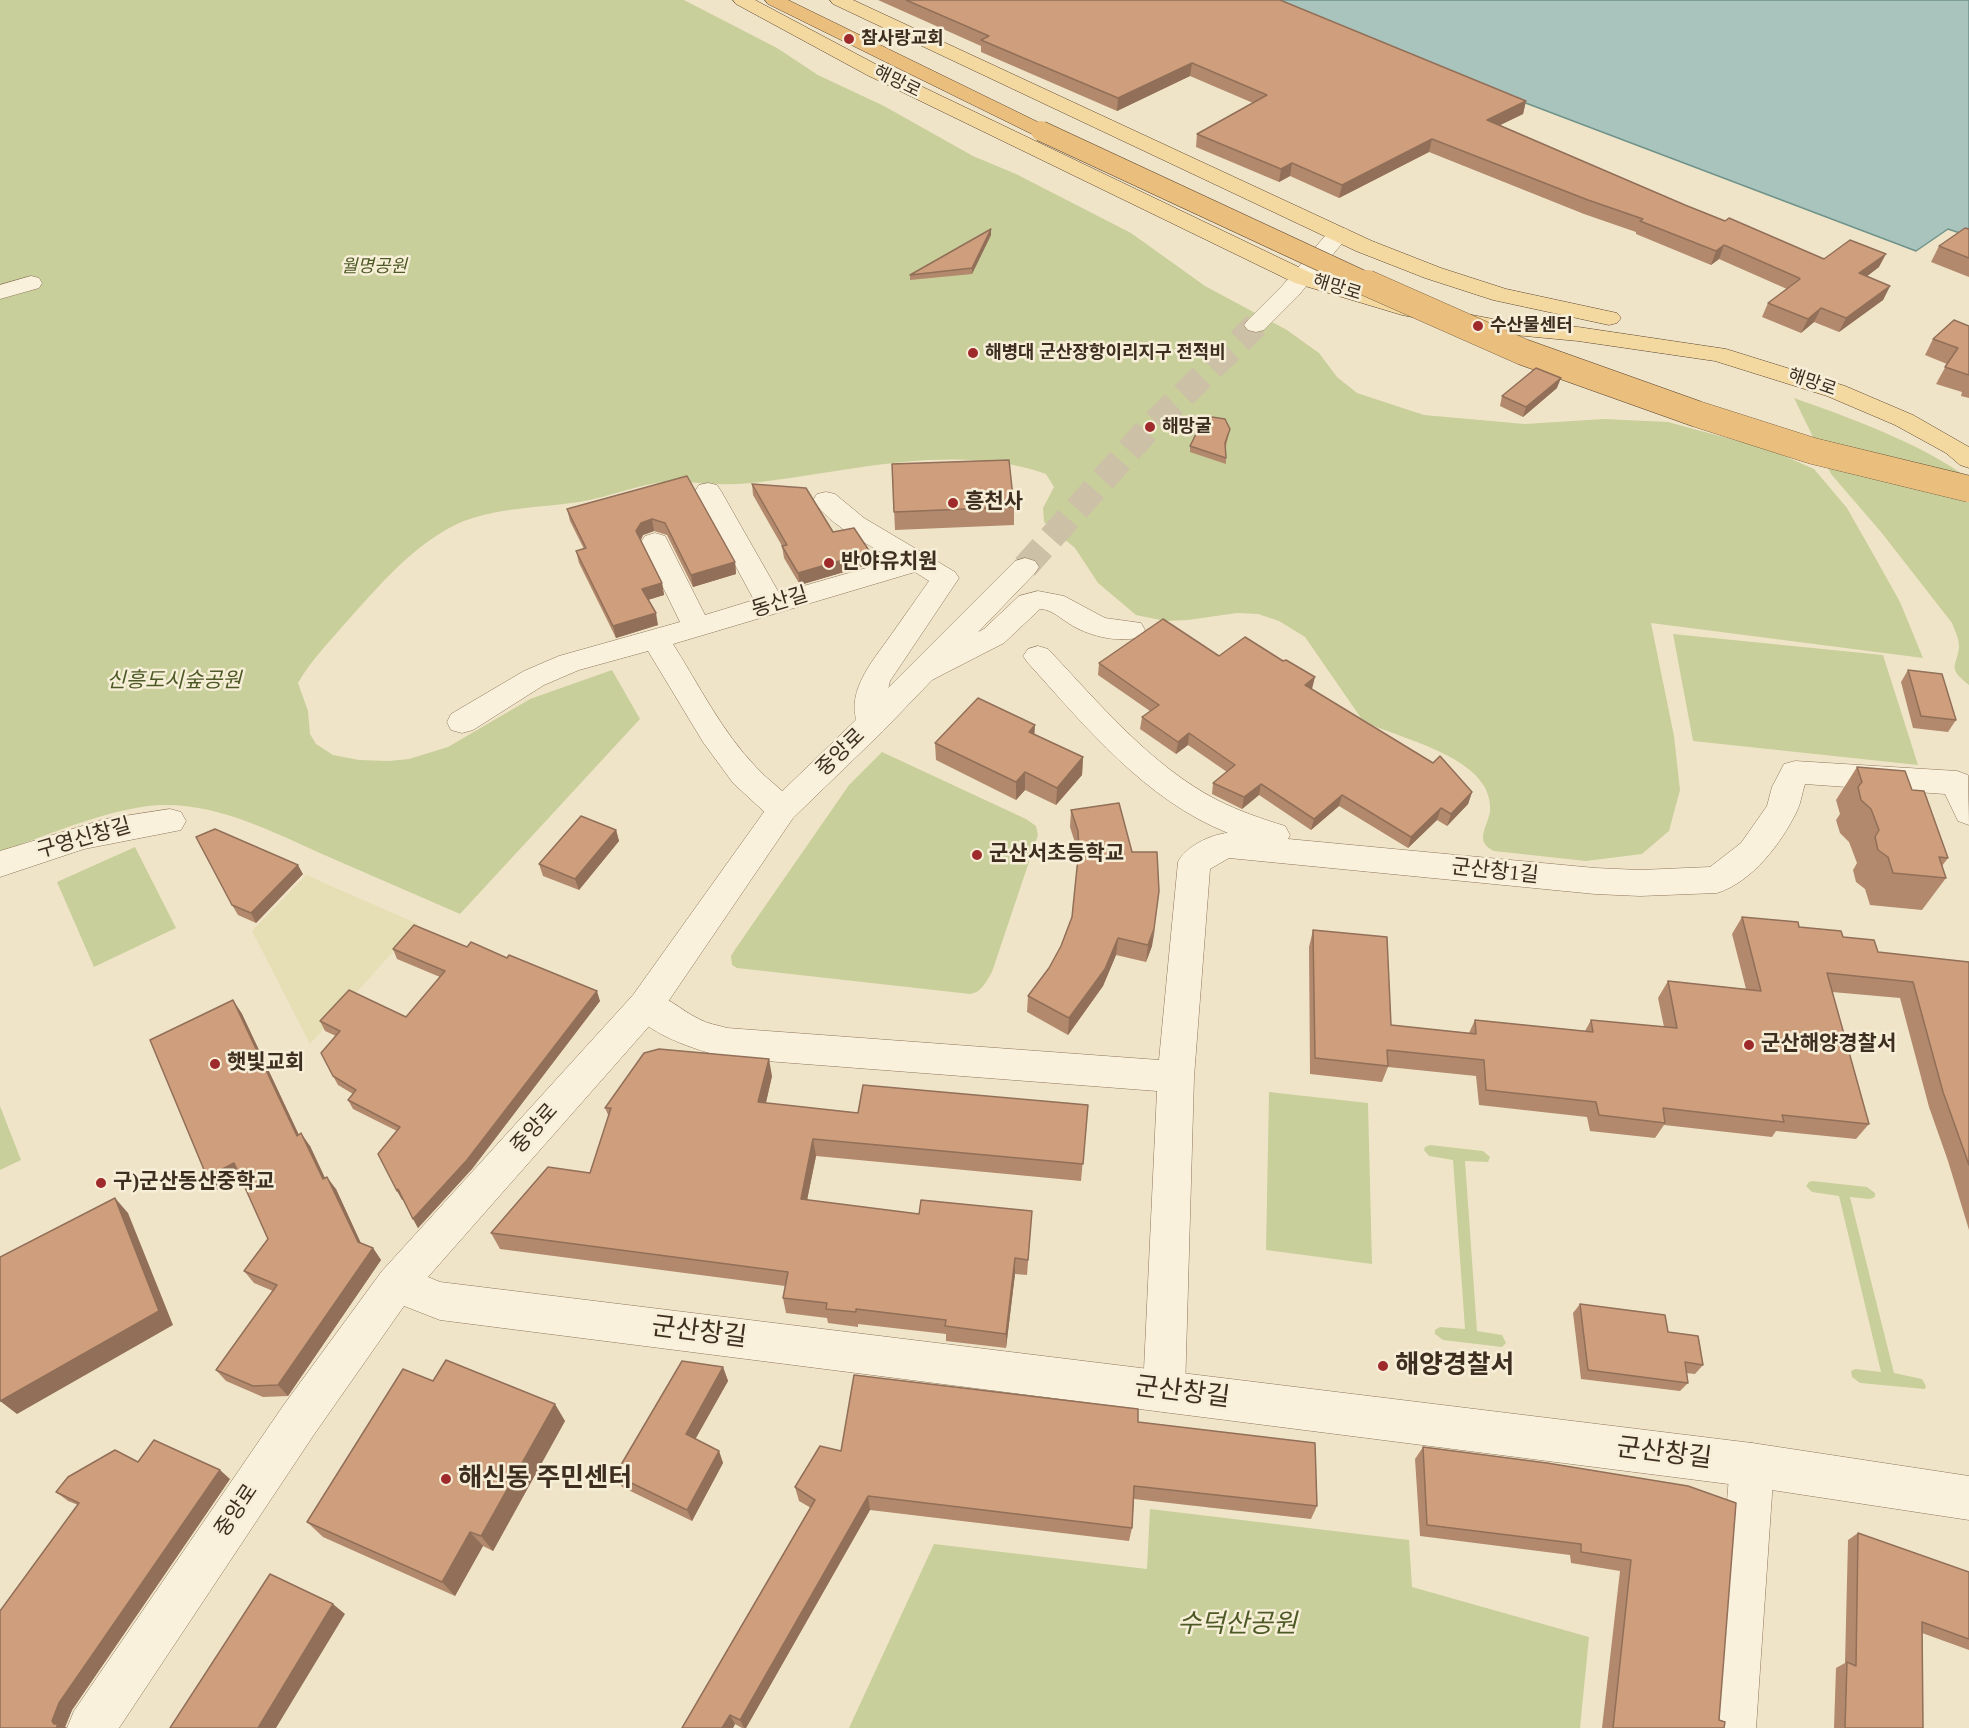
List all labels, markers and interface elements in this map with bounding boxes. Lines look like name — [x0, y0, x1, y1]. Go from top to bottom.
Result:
place label: 참사랑교회 — [861, 28, 944, 50]
marker: 참사랑교회 — [842, 32, 856, 46]
street label: 해망로 — [870, 61, 924, 103]
park label: 월명공원 — [341, 256, 407, 278]
street label: 해망로 — [1310, 270, 1364, 306]
place label: 수산물센터 — [1490, 315, 1573, 337]
marker: 수산물센터 — [1471, 319, 1485, 333]
place label: 해병대 군산장항이리지구 전적비 — [985, 342, 1226, 364]
marker: 해병대 군산장항이리지구 전적비 — [966, 346, 980, 360]
street label: 해망로 — [1785, 365, 1839, 401]
place label: 해망굴 — [1162, 416, 1212, 438]
marker: 해망굴 — [1143, 420, 1157, 434]
place label: 흥천사 — [965, 490, 1023, 516]
marker: 흥천사 — [946, 496, 960, 510]
place label: 반야유치원 — [841, 550, 938, 576]
marker: 반야유치원 — [822, 556, 836, 570]
street label: 동산길 — [749, 582, 811, 624]
park label: 신흥도시숲공원 — [106, 668, 242, 694]
street label: 중앙로 — [811, 724, 871, 782]
street label: 구영신창길 — [34, 814, 134, 864]
place label: 군산서초등학교 — [989, 842, 1124, 868]
marker: 군산서초등학교 — [970, 848, 984, 862]
street label: 군산창1길 — [1450, 855, 1540, 889]
place label: 군산해양경찰서 — [1761, 1032, 1896, 1058]
marker: 군산해양경찰서 — [1742, 1038, 1756, 1052]
place label: 햇빛교회 — [227, 1051, 304, 1077]
marker: 햇빛교회 — [208, 1057, 222, 1071]
street label: 중앙로 — [506, 1099, 564, 1159]
place label: 구)군산동산중학교 — [113, 1170, 275, 1196]
marker: 구)군산동산중학교 — [94, 1176, 108, 1190]
street label: 군산창길 — [650, 1312, 748, 1354]
place label: 해양경찰서 — [1395, 1350, 1515, 1382]
marker: 해양경찰서 — [1376, 1359, 1390, 1373]
street label: 군산창길 — [1133, 1372, 1231, 1414]
street label: 군산창길 — [1615, 1433, 1713, 1475]
place label: 해신동 주민센터 — [458, 1463, 632, 1495]
marker: 해신동 주민센터 — [439, 1472, 453, 1486]
street label: 중앙로 — [210, 1480, 264, 1542]
park label: 수덕산공원 — [1177, 1609, 1297, 1641]

